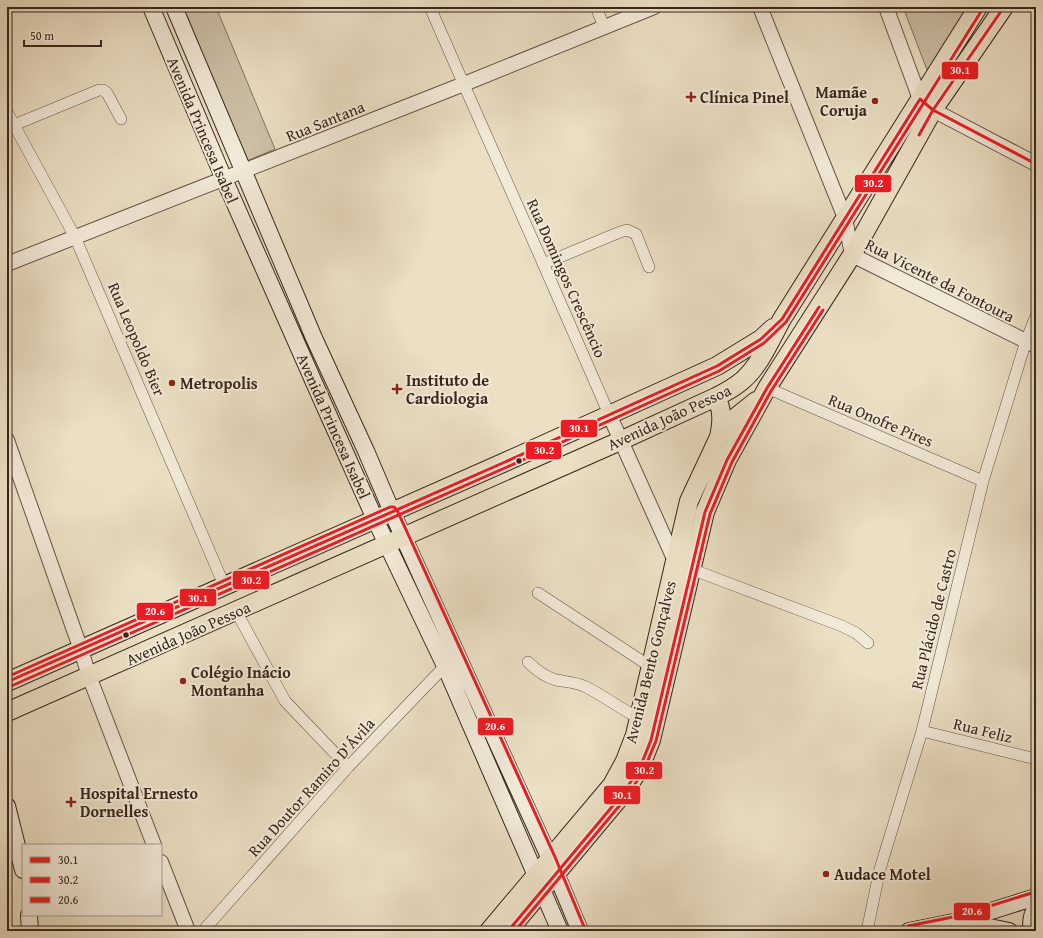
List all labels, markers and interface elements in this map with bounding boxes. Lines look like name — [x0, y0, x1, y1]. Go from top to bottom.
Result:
scale bar — [24, 22, 101, 48]
text: 50 m — [30, 27, 54, 44]
street label: Avenida Princesa Isabel — [161, 53, 245, 207]
line badge: 30.1 — [941, 61, 979, 80]
text: 30.1 — [950, 62, 970, 78]
place label: Mamãe Coruja — [815, 80, 868, 122]
place label: Clínica Pinel — [700, 85, 789, 109]
marker: Clínica Pinel — [685, 91, 697, 103]
street label: Rua Santana — [282, 94, 368, 148]
marker: Mamãe Coruja — [870, 96, 880, 106]
line badge: 30.2 — [854, 174, 892, 193]
text: 30.2 — [863, 175, 883, 191]
street label: Rua Domingos Crescêncio — [521, 195, 613, 361]
street label: Rua Vicente da Fontoura — [861, 232, 1019, 328]
street label: Rua Leopoldo Bier — [102, 278, 172, 400]
street label: Avenida Princesa Isabel — [291, 349, 377, 503]
place label: Instituto de Cardiologia — [406, 368, 489, 410]
place label: Metropolis — [180, 371, 258, 395]
marker: Metropolis — [167, 378, 177, 388]
street label: Avenida João Pessoa — [603, 378, 735, 456]
marker: Instituto de Cardiologia — [391, 383, 403, 395]
street label: Rua Onofre Pires — [825, 387, 937, 453]
line badge: 30.1 — [560, 419, 598, 438]
text: 30.1 — [569, 420, 589, 436]
line badge: 30.2 — [525, 441, 562, 460]
text: 30.2 — [534, 442, 554, 458]
unlabelled marker — [514, 456, 524, 466]
street label: Rua Plácido de Castro — [904, 546, 962, 692]
line badge: 30.2 — [232, 570, 270, 590]
text: 30.2 — [241, 572, 261, 588]
street label: Avenida Bento Gonçalves — [618, 578, 682, 746]
line badge: 30.1 — [179, 588, 217, 607]
text: 30.1 — [188, 590, 208, 606]
street label: Avenida João Pessoa — [122, 595, 255, 671]
line badge: 20.6 — [136, 602, 174, 621]
text: 20.6 — [145, 603, 165, 619]
unlabelled marker — [121, 630, 131, 640]
place label: Colégio Inácio Montanha — [191, 660, 291, 702]
marker: Colégio Inácio Montanha — [178, 676, 188, 686]
street label: Rua Feliz — [951, 711, 1015, 749]
street label: Rua Doutor Ramiro D'Ávila — [242, 712, 380, 862]
line badge: 20.6 — [477, 717, 514, 736]
text: 20.6 — [485, 718, 505, 734]
line badge: 30.2 — [625, 761, 663, 780]
text: 30.2 — [634, 762, 654, 778]
place label: Hospital Ernesto Dornelles — [80, 781, 198, 823]
line badge: 30.1 — [603, 785, 641, 805]
text: 30.1 — [612, 787, 632, 803]
marker: Hospital Ernesto Dornelles — [65, 796, 77, 808]
legend — [22, 844, 162, 916]
text: 30.1 — [58, 851, 78, 868]
place label: Audace Motel — [834, 862, 931, 886]
marker: Audace Motel — [821, 869, 831, 879]
text: 30.2 — [58, 871, 78, 888]
text: 20.6 — [58, 891, 78, 908]
line badge: 20.6 — [953, 902, 991, 921]
text: 20.6 — [962, 903, 982, 919]

